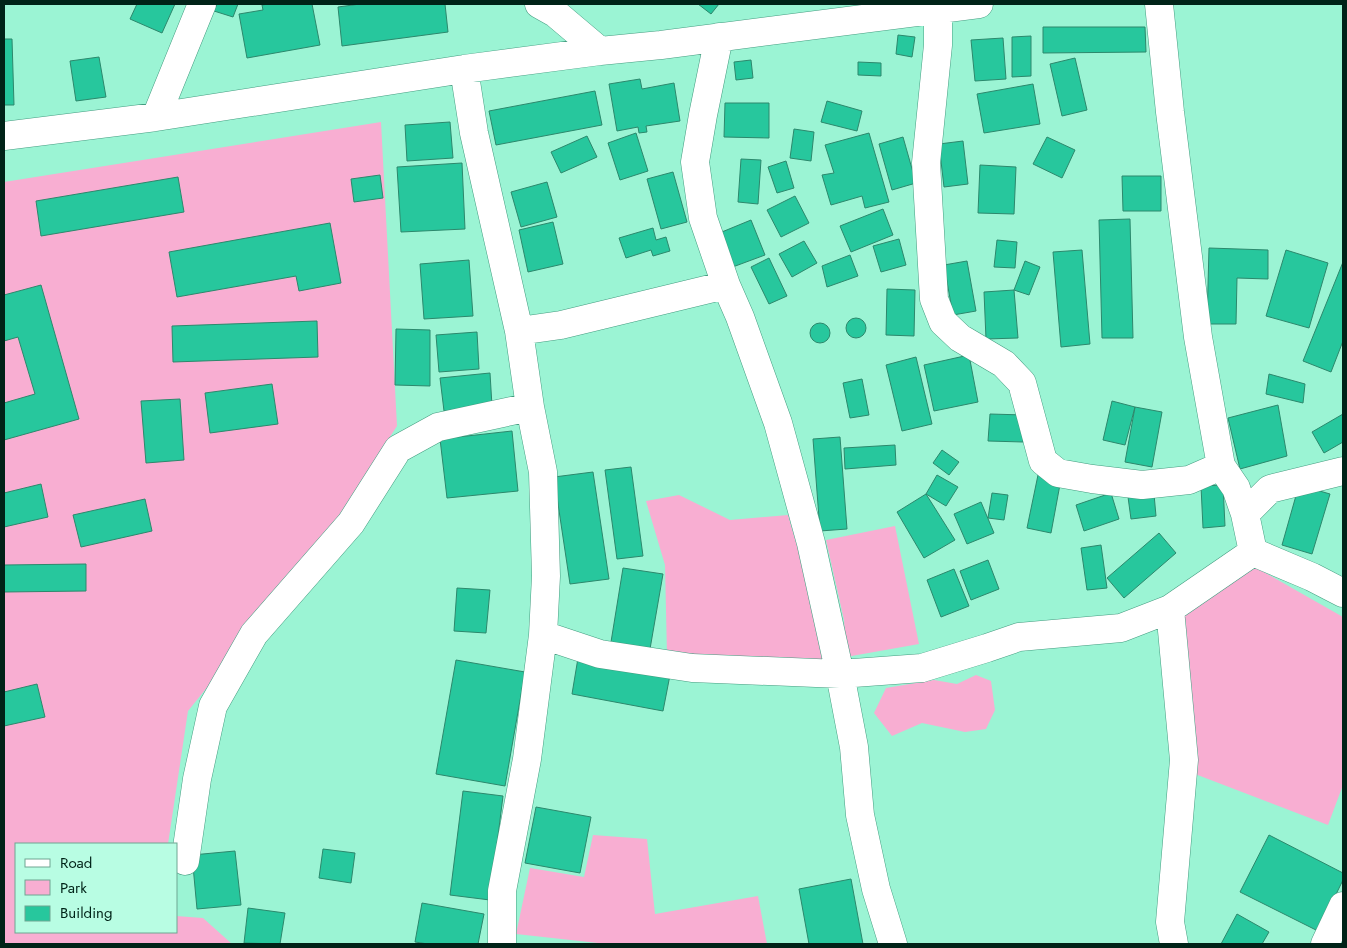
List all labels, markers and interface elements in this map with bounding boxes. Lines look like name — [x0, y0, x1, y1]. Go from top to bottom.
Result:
legend — [15, 843, 178, 933]
text: Road — [60, 852, 92, 874]
text: Park — [60, 877, 87, 899]
text: Building — [60, 902, 112, 924]

